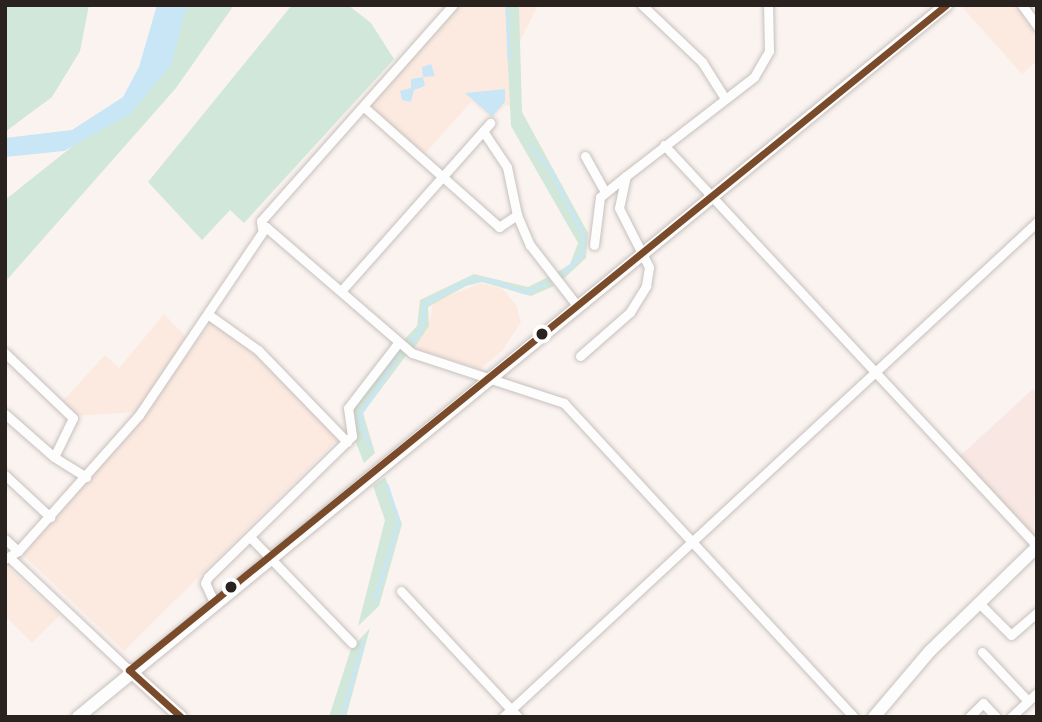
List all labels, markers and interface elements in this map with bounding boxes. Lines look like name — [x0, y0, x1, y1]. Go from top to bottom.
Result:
unlabelled marker — [535, 327, 549, 341]
unlabelled marker — [224, 580, 238, 594]

